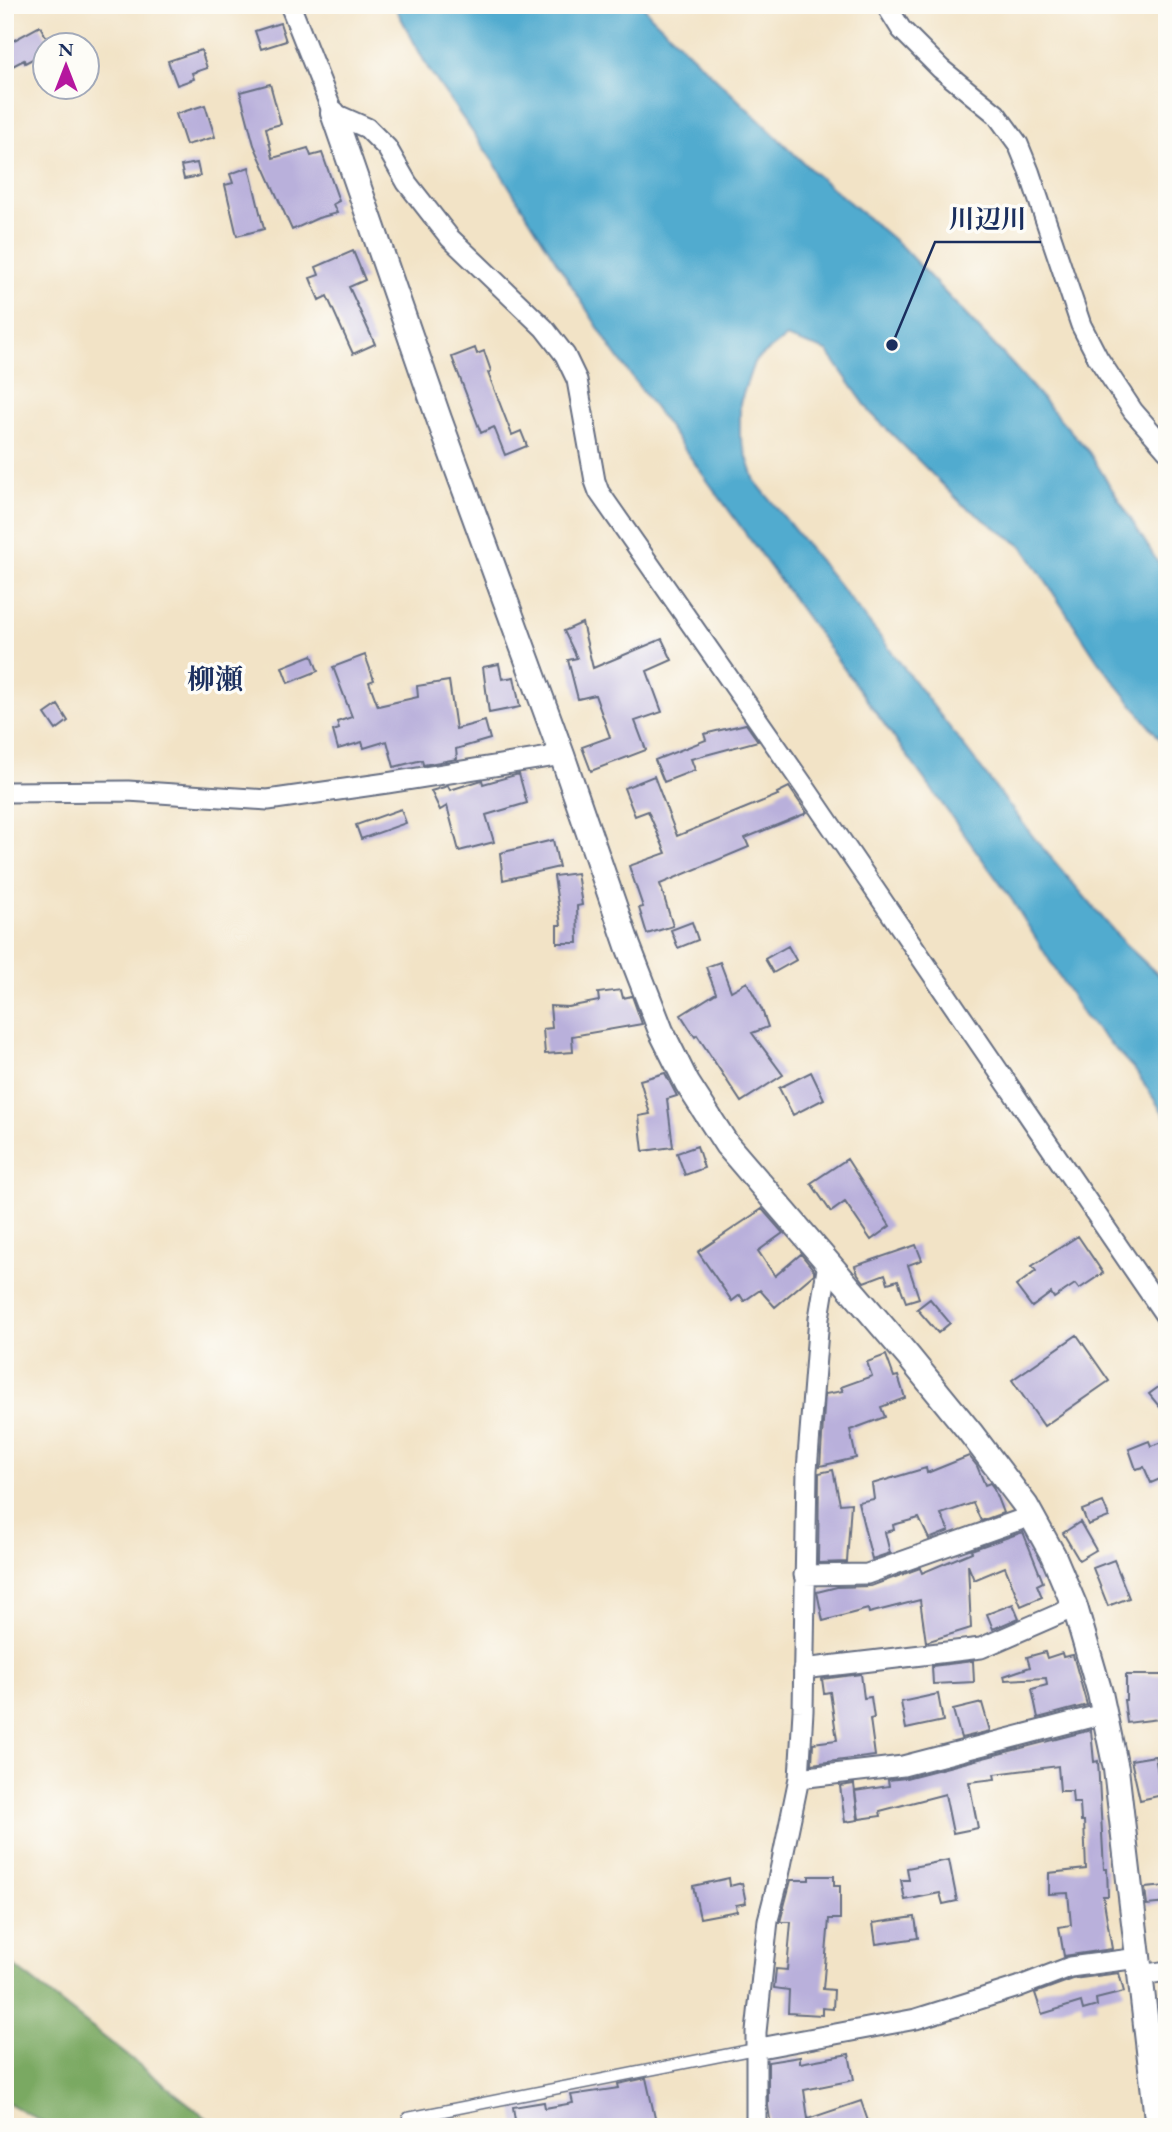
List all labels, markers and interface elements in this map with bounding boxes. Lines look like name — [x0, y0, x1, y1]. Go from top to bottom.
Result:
north arrow — [32, 32, 102, 102]
text: N — [58, 37, 74, 62]
callout: 川辺川 — [935, 195, 1041, 242]
text: 川辺川 — [949, 202, 1027, 236]
district label: 柳瀬 — [187, 661, 243, 697]

